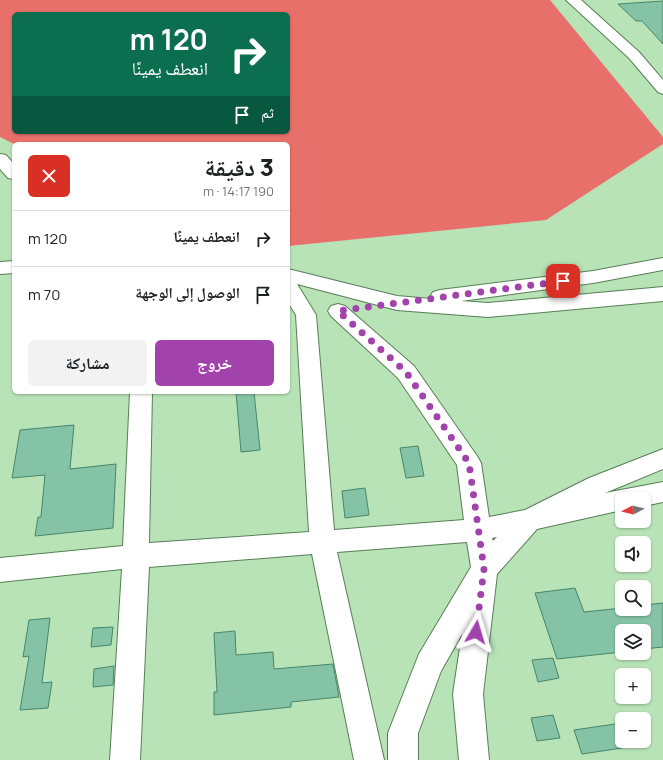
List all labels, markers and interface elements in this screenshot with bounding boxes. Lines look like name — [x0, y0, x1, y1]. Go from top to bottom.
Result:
text: 120 m — [130, 20, 208, 58]
icon: right — [222, 28, 274, 80]
text: انعطف يمينًا — [132, 56, 208, 80]
text: ثم — [261, 102, 274, 123]
icon: arrive — [231, 104, 253, 126]
text: 3 دقيقة — [205, 150, 274, 183]
button: close — [28, 155, 70, 197]
text: 190 m · 14:17 — [203, 182, 274, 200]
text: انعطف يمينًا — [173, 226, 240, 247]
text: 120 m — [28, 228, 67, 249]
icon: right — [252, 228, 274, 250]
pin — [546, 264, 580, 298]
icon: arrive — [552, 270, 574, 292]
text: الوصول إلى الوجهة — [135, 282, 240, 303]
text: 70 m — [28, 284, 60, 305]
icon: arrive — [252, 284, 274, 306]
button: مشاركة — [28, 340, 147, 386]
button: خروج — [155, 340, 274, 386]
north arrow — [615, 492, 651, 528]
map controls — [615, 492, 651, 748]
button: sound — [615, 536, 651, 572]
button: search — [615, 580, 651, 616]
position arrow — [455, 611, 497, 653]
button: layers — [615, 624, 651, 660]
button: + — [615, 668, 651, 704]
button: − — [615, 712, 651, 748]

